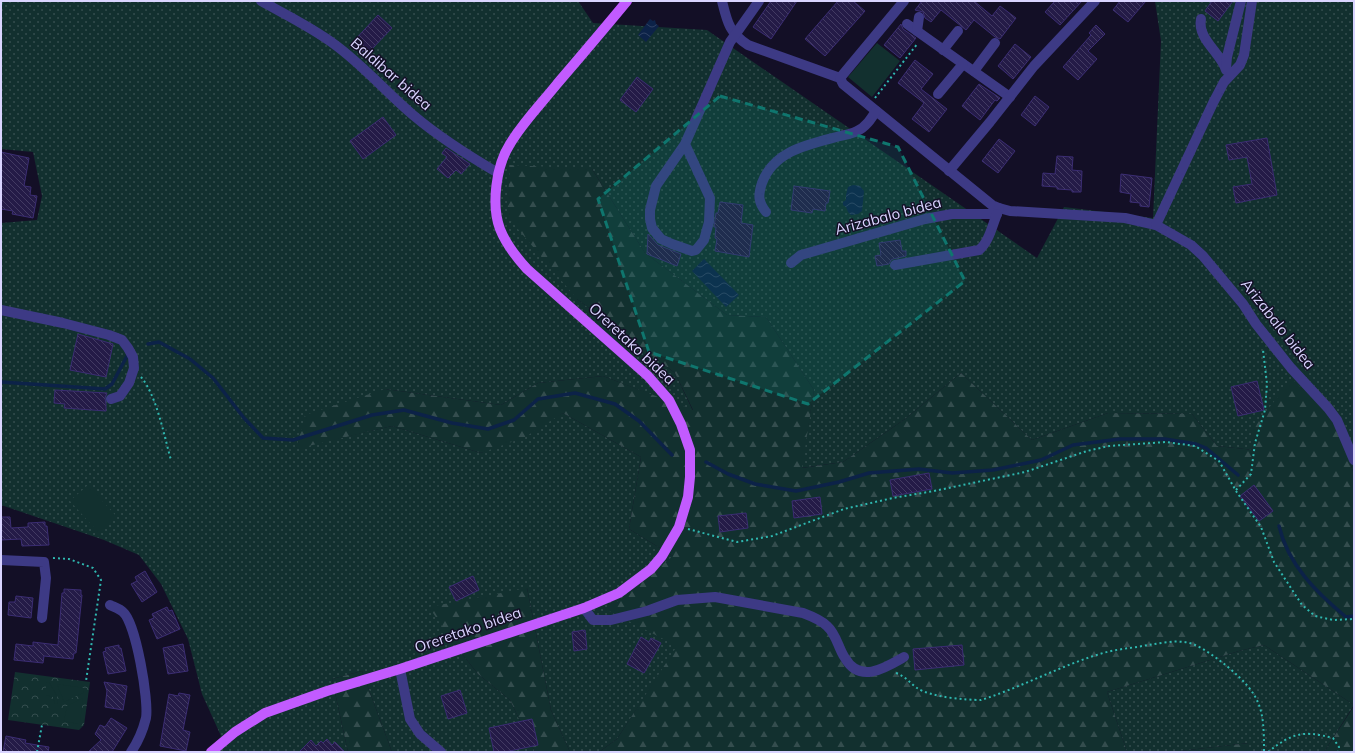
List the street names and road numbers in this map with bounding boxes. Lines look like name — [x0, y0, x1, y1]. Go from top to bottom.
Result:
street label: Baldibar bidea — [347, 33, 436, 114]
street label: Arizabalo bidea — [833, 192, 943, 239]
street label: Arizabalo bidea — [1237, 275, 1320, 373]
street label: Oreretako bidea — [585, 299, 680, 389]
street label: Oreretako bidea — [412, 602, 524, 657]

